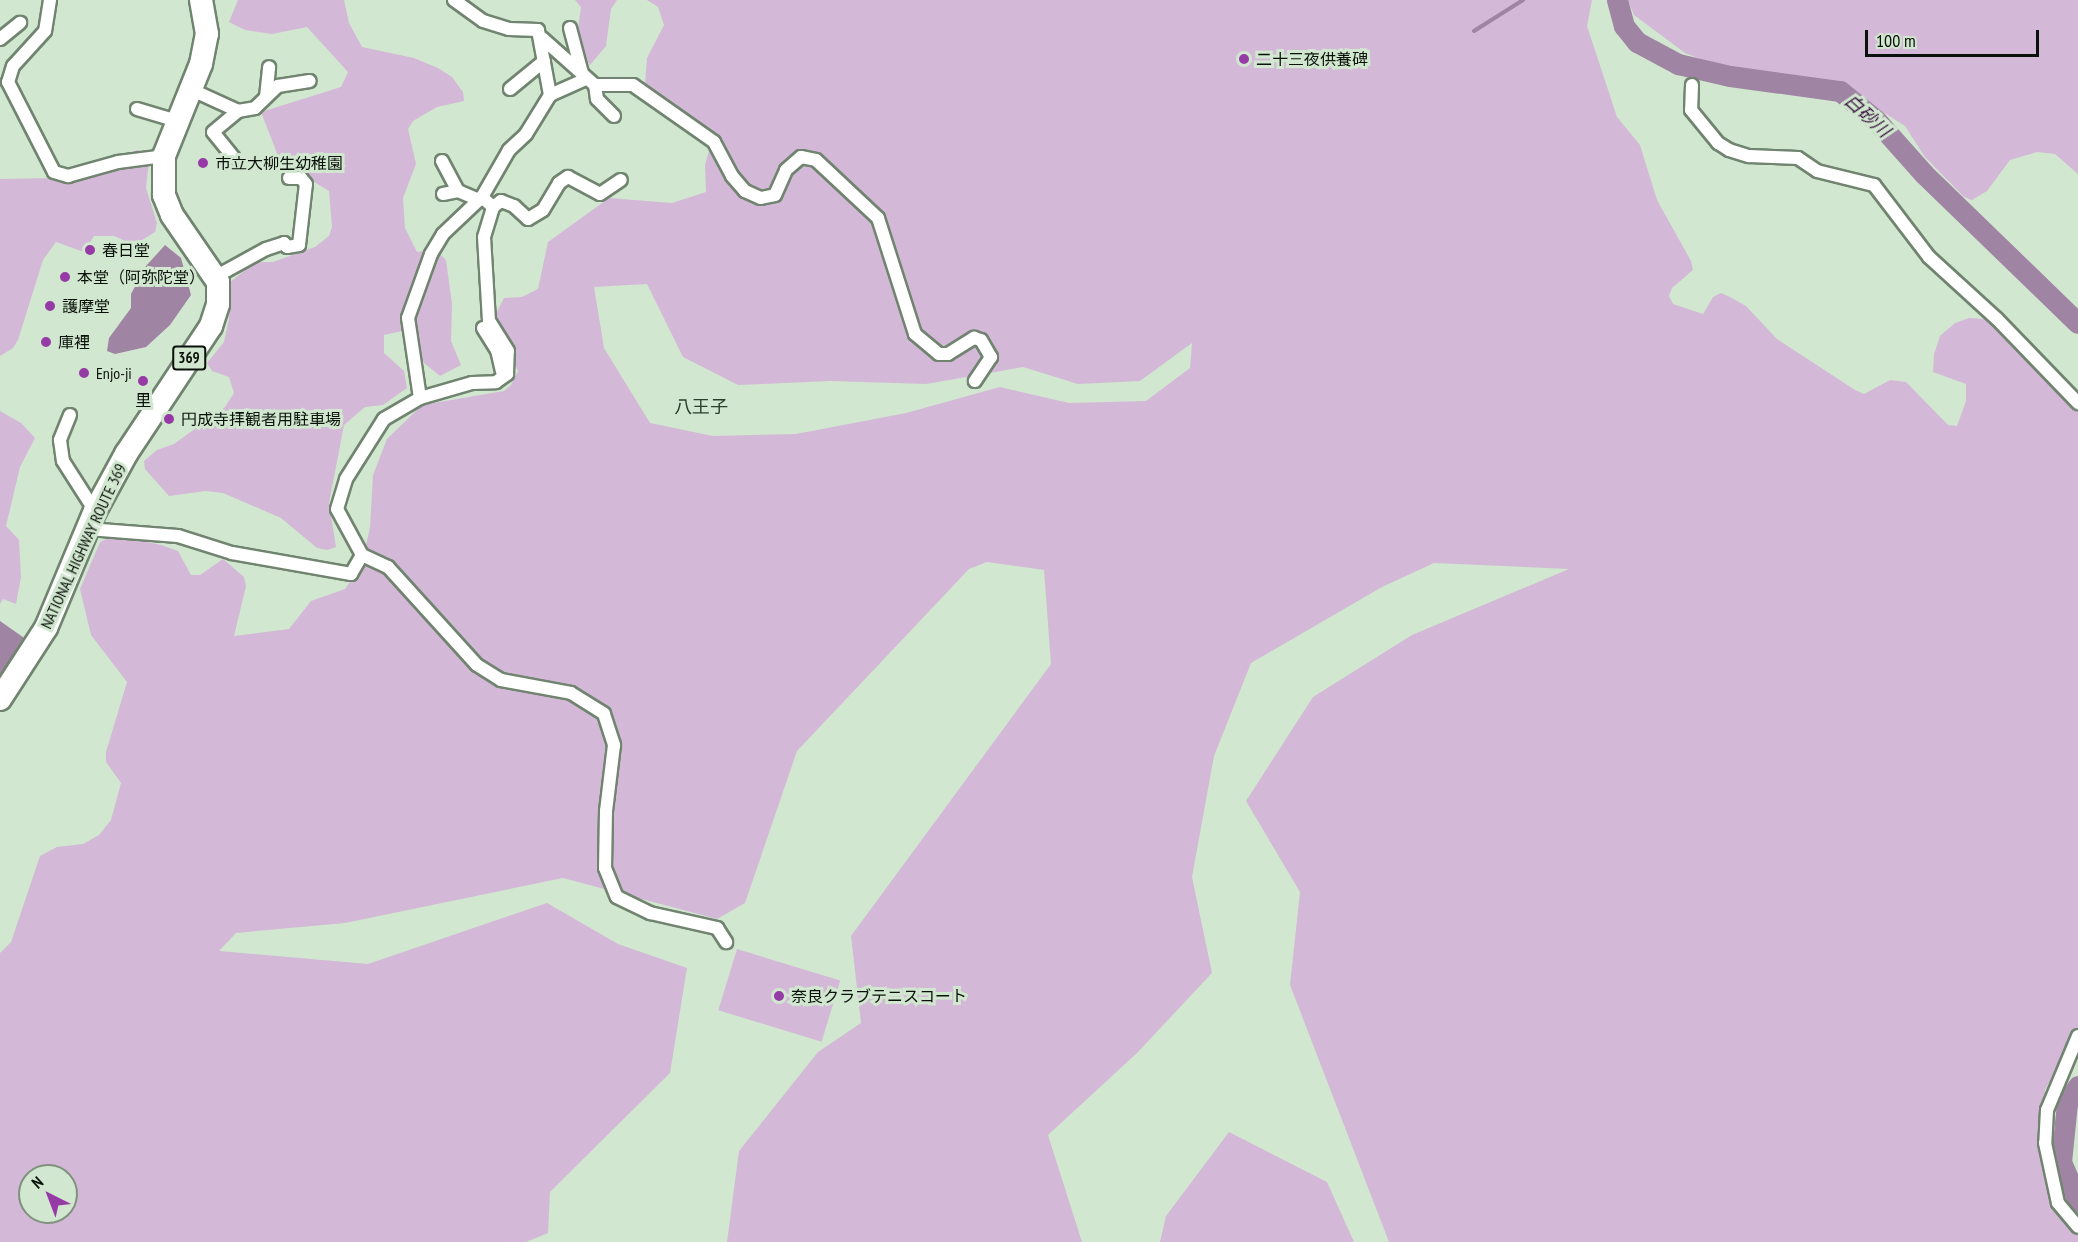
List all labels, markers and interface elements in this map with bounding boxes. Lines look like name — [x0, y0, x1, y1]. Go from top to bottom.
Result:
scale bar — [1868, 18, 2042, 56]
text: 100 m — [1876, 29, 1916, 52]
place label: 二十三夜供養碑 — [1256, 49, 1368, 69]
marker: 二十三夜供養碑 — [1237, 52, 1251, 66]
water label: 白砂川 — [1840, 90, 1894, 142]
place label: 市立大柳生幼稚園 — [215, 153, 343, 173]
marker: 市立大柳生幼稚園 — [196, 156, 210, 170]
place label: 春日堂 — [102, 240, 150, 260]
marker: 春日堂 — [83, 243, 97, 257]
place label: 本堂（阿弥陀堂） — [77, 267, 205, 287]
marker: 本堂（阿弥陀堂） — [58, 270, 72, 284]
place label: 護摩堂 — [62, 296, 110, 316]
marker: 護摩堂 — [43, 299, 57, 313]
place label: 庫裡 — [58, 332, 90, 352]
marker: 庫裡 — [39, 335, 53, 349]
road number: 369 — [171, 346, 207, 370]
place label: Enjo-ji — [96, 363, 132, 383]
marker: Enjo-ji — [77, 366, 91, 380]
marker: 里 — [136, 374, 150, 388]
place label: 里 — [135, 390, 151, 410]
district label: 八王子 — [674, 396, 728, 418]
place label: 円成寺拝観者用駐車場 — [181, 409, 341, 429]
marker: 円成寺拝観者用駐車場 — [162, 412, 176, 426]
street label: NATIONAL HIGHWAY ROUTE 369 — [36, 460, 130, 632]
place label: 奈良クラブテニスコート — [791, 986, 967, 1006]
marker: 奈良クラブテニスコート — [772, 989, 786, 1003]
north arrow — [18, 1164, 78, 1224]
text: N — [27, 1172, 47, 1192]

